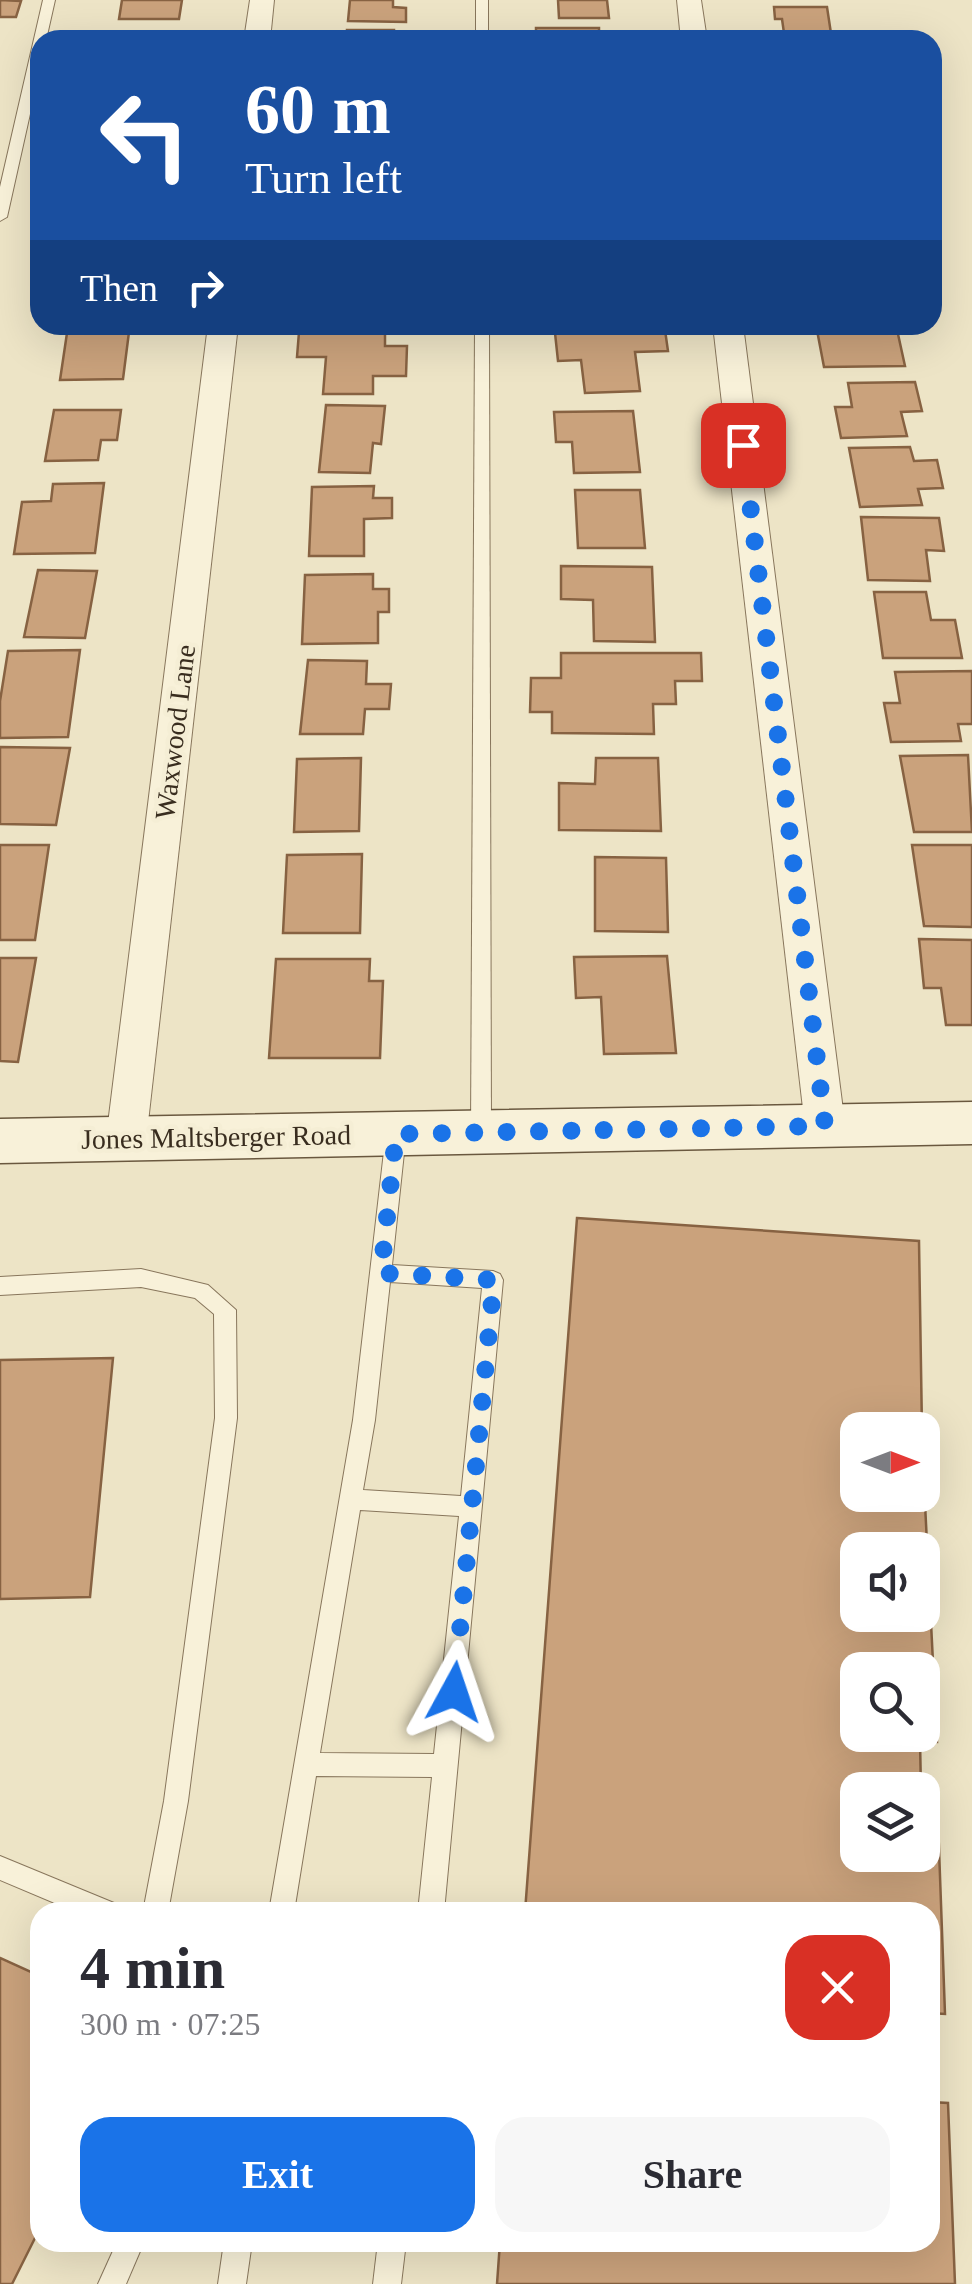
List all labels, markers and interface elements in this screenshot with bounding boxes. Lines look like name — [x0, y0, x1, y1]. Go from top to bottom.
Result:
icon: left — [80, 70, 210, 200]
text: 60 m — [245, 71, 391, 148]
text: Turn left — [245, 153, 402, 203]
icon: right — [178, 260, 233, 315]
text: Then — [80, 267, 158, 309]
pin — [701, 403, 786, 488]
icon: arrive — [716, 418, 771, 473]
street label: Waxwood Lane — [149, 643, 201, 821]
street label: Jones Maltsberger Road — [81, 1119, 351, 1155]
north arrow — [840, 1412, 940, 1512]
map controls — [840, 1412, 940, 1872]
button: sound — [840, 1532, 940, 1632]
position arrow — [402, 1640, 506, 1744]
button: search — [840, 1652, 940, 1752]
button: layers — [840, 1772, 940, 1872]
text: 4 min — [80, 1935, 225, 2001]
button: close — [785, 1935, 890, 2040]
text: 300 m · 07:25 — [80, 2006, 260, 2042]
button: Exit — [80, 2117, 475, 2232]
button: Share — [495, 2117, 890, 2232]

